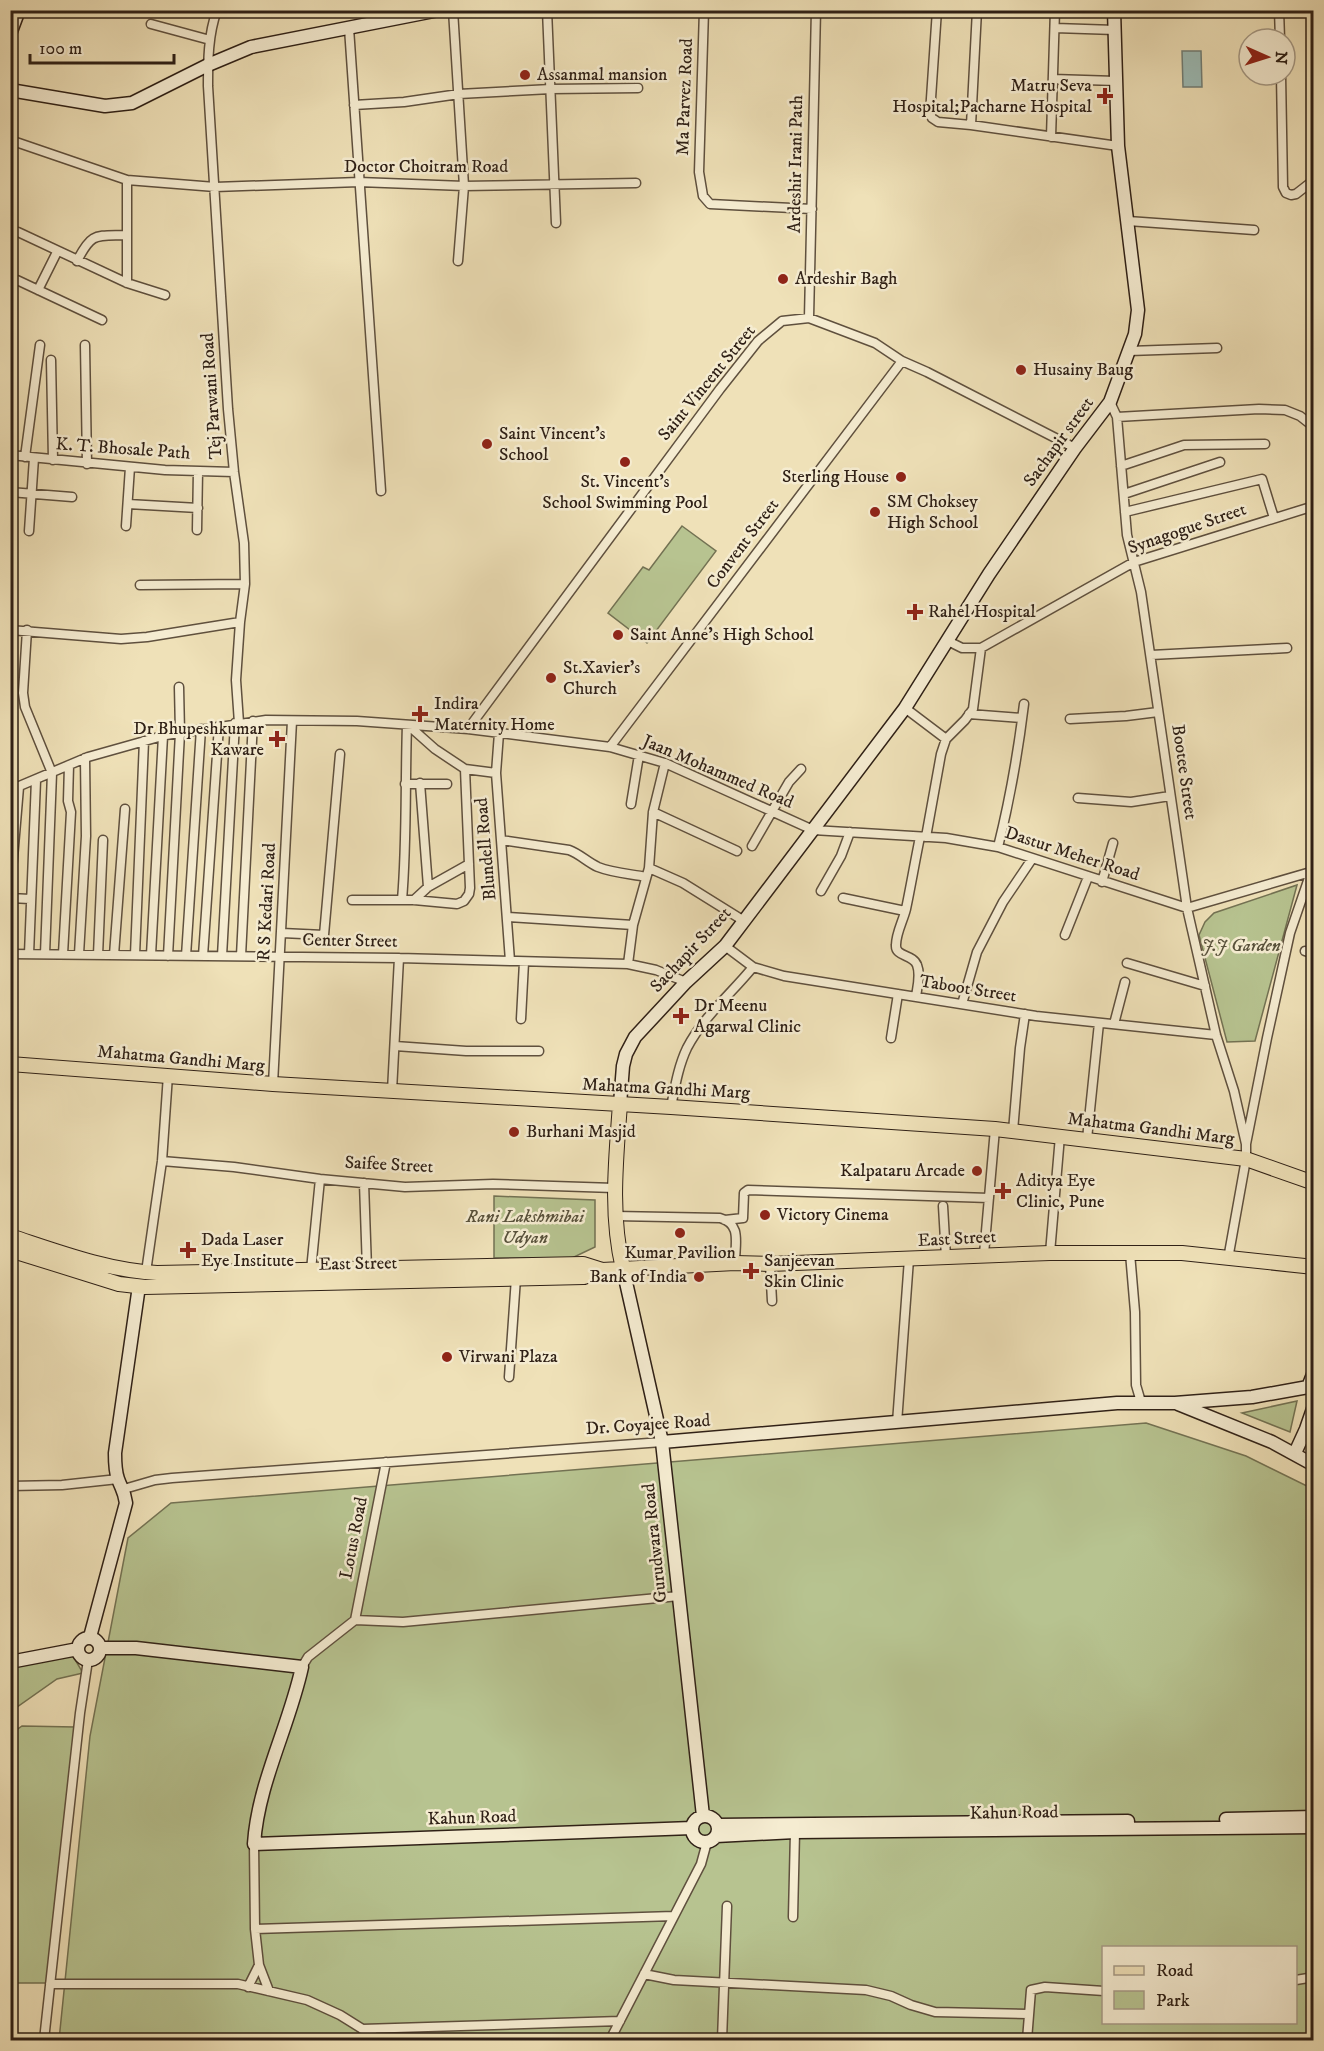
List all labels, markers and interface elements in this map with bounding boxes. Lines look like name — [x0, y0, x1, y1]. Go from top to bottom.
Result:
scale bar — [30, 27, 174, 65]
north arrow — [1237, 27, 1297, 87]
text: 100 m — [39, 38, 82, 60]
street label: Ma Parvez Road — [672, 38, 698, 156]
text: N — [1271, 51, 1291, 65]
place label: Assanmal mansion — [537, 64, 668, 86]
marker: Assanmal mansion — [518, 68, 532, 82]
place label: Matru Seva Hospital;Pacharne Hospital — [892, 75, 1093, 118]
marker: Matru Seva Hospital;Pacharne Hospital — [1096, 87, 1114, 105]
street label: Ardeshir Irani Path — [784, 94, 808, 233]
street label: Doctor Choitram Road — [344, 156, 508, 178]
place label: Ardeshir Bagh — [795, 268, 898, 290]
marker: Ardeshir Bagh — [776, 272, 790, 286]
street label: Saint Vincent Street — [654, 320, 761, 445]
street label: Tej Parwani Road — [197, 332, 227, 460]
place label: Husainy Baug — [1033, 359, 1133, 381]
marker: Husainy Baug — [1014, 363, 1028, 377]
street label: Sachapir street — [1019, 393, 1099, 491]
place label: Saint Vincent's School — [499, 423, 606, 466]
street label: K. T. Bhosale Path — [55, 433, 192, 465]
marker: Saint Vincent's School — [480, 437, 494, 451]
marker: St. Vincent's School Swimming Pool — [618, 455, 632, 469]
place label: Sterling House — [782, 466, 889, 488]
marker: Sterling House — [894, 470, 908, 484]
place label: St. Vincent's School Swimming Pool — [542, 471, 708, 514]
place label: SM Choksey High School — [887, 491, 979, 534]
street label: Convent Street — [702, 495, 784, 593]
street label: Synagogue Street — [1125, 498, 1249, 560]
marker: SM Choksey High School — [868, 505, 882, 519]
place label: Rahel Hospital — [928, 601, 1036, 623]
marker: Rahel Hospital — [906, 603, 924, 621]
place label: Saint Anne's High School — [630, 624, 814, 646]
marker: Saint Anne's High School — [611, 628, 625, 642]
place label: St.Xavier's Church — [563, 657, 640, 700]
marker: St.Xavier's Church — [544, 671, 558, 685]
place label: Indira Maternity Home — [434, 693, 555, 736]
marker: Indira Maternity Home — [411, 705, 429, 723]
place label: Dr Bhupeshkumar Kaware — [133, 718, 264, 761]
street label: Bootee Street — [1166, 723, 1202, 821]
street label: Jaan Mohammed Road — [637, 729, 797, 814]
marker: Dr Bhupeshkumar Kaware — [268, 730, 286, 748]
street label: Blundell Road — [471, 797, 501, 901]
street label: Dastur Meher Road — [1002, 822, 1142, 886]
street label: R S Kedari Road — [253, 842, 281, 962]
street label: Sachapir Street — [646, 903, 736, 997]
street label: Center Street — [302, 929, 398, 953]
park label: J.J Garden — [1201, 935, 1281, 957]
street label: Taboot Street — [918, 970, 1018, 1008]
place label: Dr Meenu Agarwal Clinic — [694, 995, 801, 1038]
marker: Dr Meenu Agarwal Clinic — [672, 1007, 690, 1025]
street label: Mahatma Gandhi Marg — [96, 1041, 266, 1077]
street label: Mahatma Gandhi Marg — [582, 1074, 751, 1104]
street label: Mahatma Gandhi Marg — [1066, 1108, 1236, 1150]
place label: Burhani Masjid — [526, 1121, 636, 1143]
marker: Burhani Masjid — [507, 1125, 521, 1139]
street label: Saifee Street — [344, 1152, 434, 1178]
place label: Kalpataru Arcade — [840, 1160, 965, 1182]
marker: Kalpataru Arcade — [970, 1164, 984, 1178]
place label: Aditya Eye Clinic, Pune — [1016, 1170, 1104, 1213]
marker: Aditya Eye Clinic, Pune — [994, 1182, 1012, 1200]
place label: Victory Cinema — [776, 1204, 889, 1226]
park label: Rani Lakshmibai Udyan — [465, 1206, 585, 1249]
marker: Victory Cinema — [758, 1208, 772, 1222]
marker: Kumar Pavilion — [673, 1226, 687, 1240]
street label: East Street — [917, 1226, 997, 1252]
place label: Dada Laser Eye Institute — [201, 1229, 294, 1272]
marker: Dada Laser Eye Institute — [179, 1241, 197, 1259]
place label: Kumar Pavilion — [624, 1242, 736, 1264]
place label: Sanjeevan Skin Clinic — [764, 1250, 844, 1293]
street label: East Street — [319, 1252, 398, 1276]
marker: Sanjeevan Skin Clinic — [742, 1262, 760, 1280]
place label: Bank of India — [589, 1266, 687, 1288]
marker: Bank of India — [692, 1270, 706, 1284]
place label: Virwani Plaza — [458, 1346, 558, 1368]
marker: Virwani Plaza — [440, 1350, 454, 1364]
street label: Dr. Coyajee Road — [585, 1410, 711, 1440]
street label: Gurudwara Road — [638, 1482, 672, 1604]
street label: Lotus Road — [335, 1495, 373, 1581]
street label: Kahun Road — [969, 1801, 1059, 1825]
street label: Kahun Road — [427, 1805, 517, 1831]
legend — [1102, 1946, 1297, 2024]
text: Road — [1156, 1960, 1193, 1982]
text: Park — [1156, 1990, 1190, 2012]

